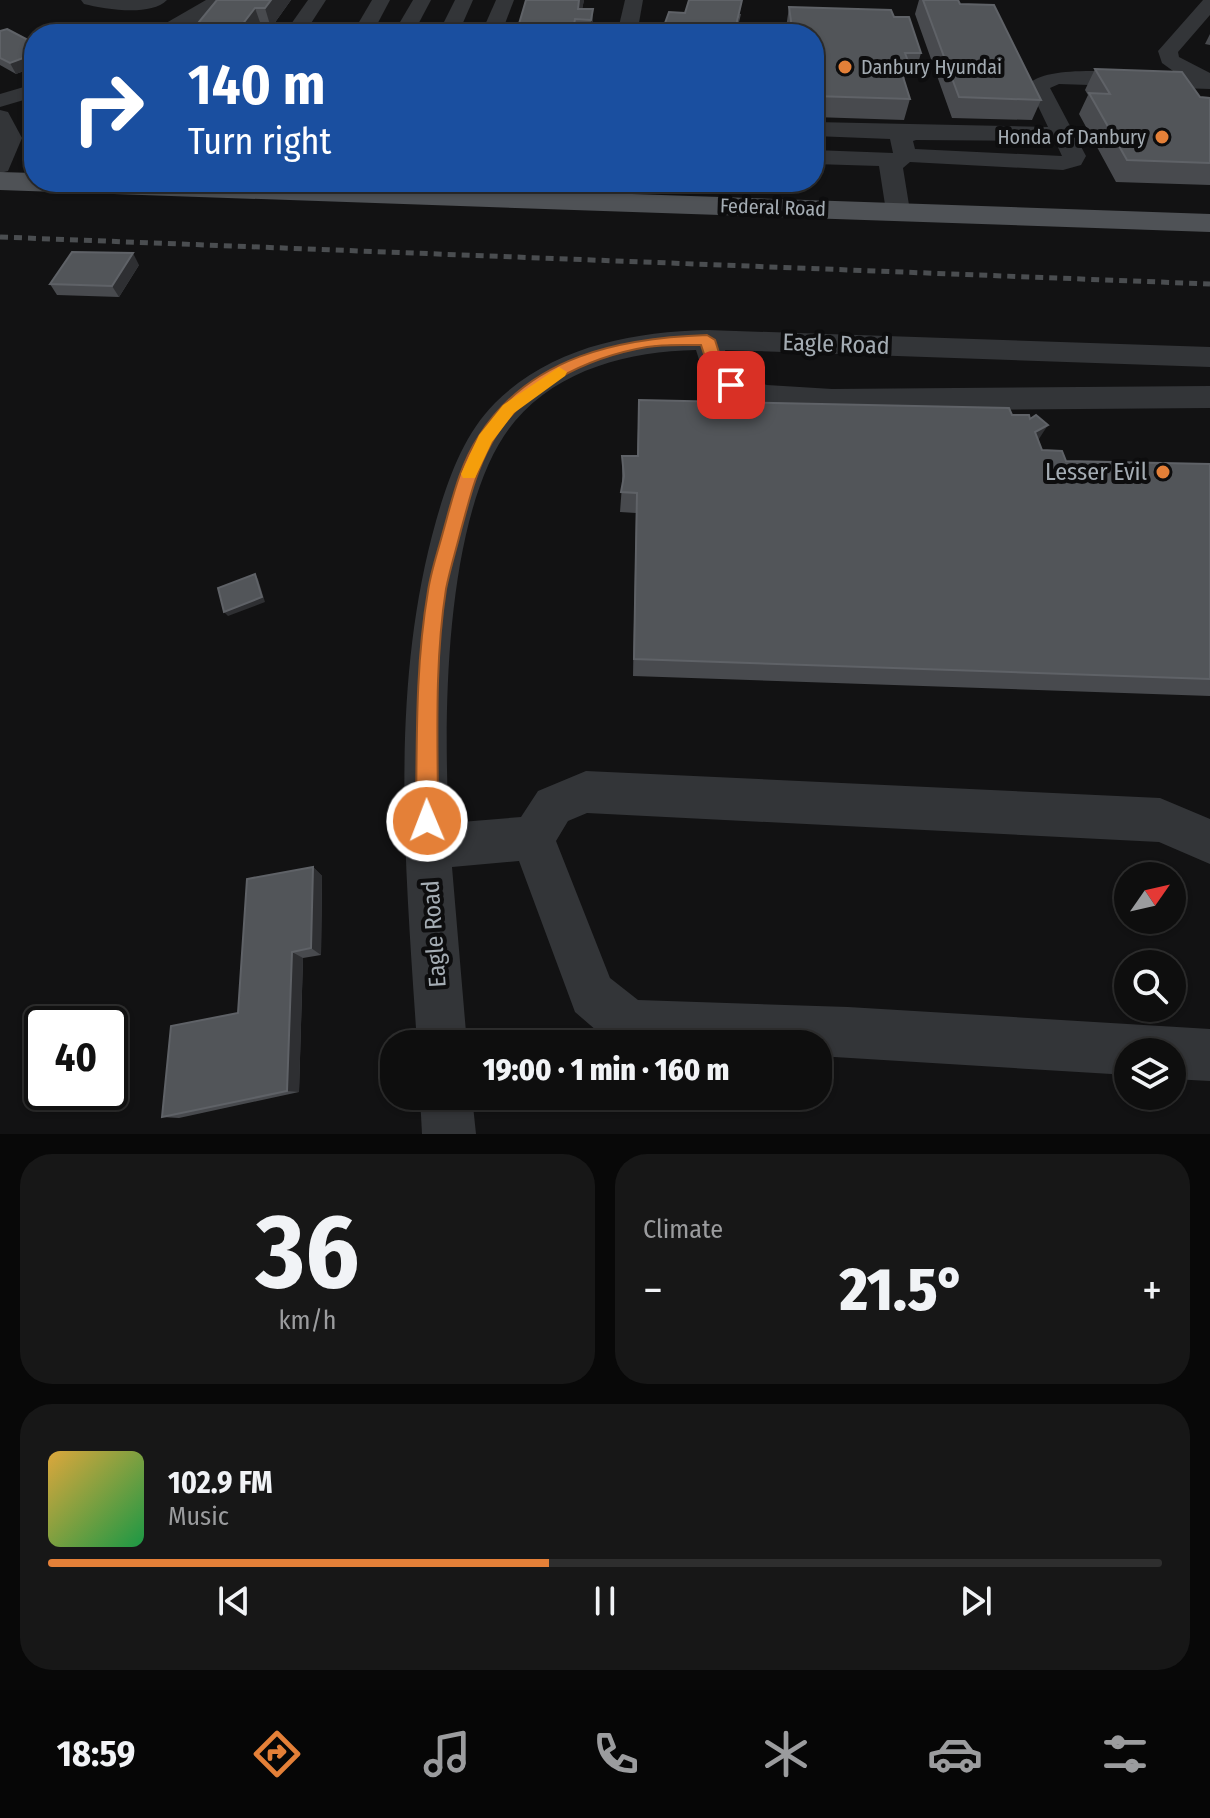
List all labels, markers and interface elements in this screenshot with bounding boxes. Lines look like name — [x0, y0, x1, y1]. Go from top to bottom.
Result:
text: 140 m — [188, 52, 325, 119]
place label: Danbury Hyundai — [861, 55, 1002, 79]
icon: right — [56, 56, 160, 160]
marker: Danbury Hyundai — [836, 58, 854, 76]
text: Turn right — [188, 120, 331, 164]
place label: Honda of Danbury — [998, 125, 1146, 149]
marker: Honda of Danbury — [1153, 128, 1171, 146]
street label: Federal Road — [720, 193, 826, 221]
street label: Eagle Road — [782, 328, 890, 360]
pin — [697, 351, 765, 419]
icon: arrive — [709, 363, 753, 407]
place label: Lesser Evil — [1045, 458, 1147, 486]
marker: Lesser Evil — [1154, 463, 1172, 481]
position arrow — [385, 779, 469, 863]
north arrow — [1114, 862, 1186, 934]
map controls — [1114, 862, 1186, 1110]
street label: Eagle Road — [416, 880, 452, 988]
button: search — [1114, 950, 1186, 1022]
speed limit sign: 40 — [24, 1006, 128, 1110]
button: layers — [1114, 1038, 1186, 1110]
text: 19:00 · 1 min · 160 m — [483, 1052, 729, 1088]
text: 36 — [256, 1190, 359, 1315]
text: Climate — [643, 1214, 723, 1245]
text: 21.5° — [840, 1254, 965, 1326]
text: − — [643, 1264, 663, 1317]
text: + — [1142, 1264, 1162, 1317]
text: km/h — [279, 1305, 336, 1336]
text: 102.9 FM — [168, 1465, 273, 1501]
text: Music — [168, 1501, 229, 1532]
icon: previous — [212, 1579, 256, 1623]
icon: pause — [583, 1579, 627, 1623]
icon: next — [954, 1579, 998, 1623]
icon: directions — [249, 1726, 305, 1782]
icon: music — [419, 1726, 475, 1782]
icon: phone — [588, 1726, 644, 1782]
icon: climate — [758, 1726, 814, 1782]
icon: car — [927, 1726, 983, 1782]
icon: filters — [1097, 1726, 1153, 1782]
text: 18:59 — [57, 1732, 135, 1776]

